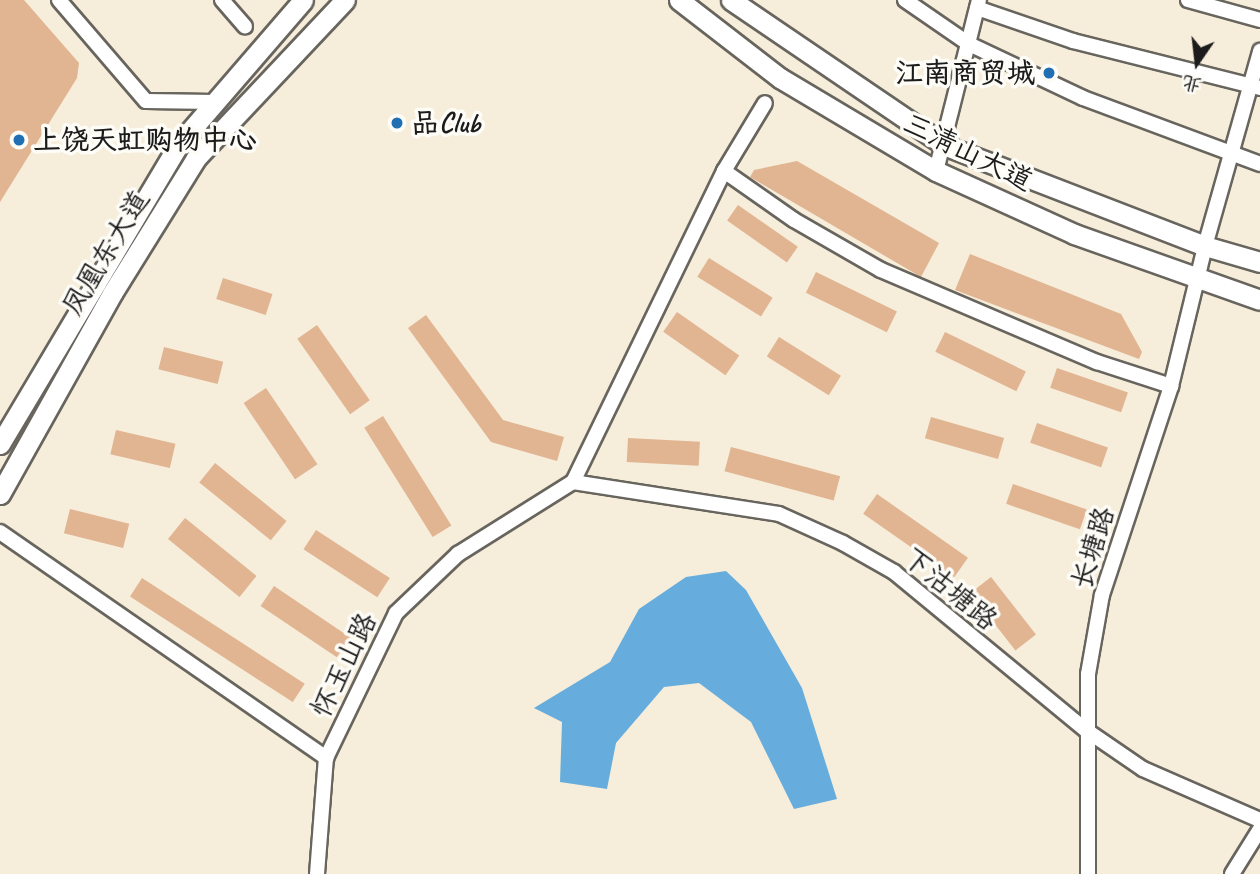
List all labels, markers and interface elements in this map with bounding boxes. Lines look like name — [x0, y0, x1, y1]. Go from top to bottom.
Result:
north arrow — [1162, 28, 1232, 98]
place label: 江南商贸城 — [895, 56, 1035, 90]
marker: 江南商贸城 — [1041, 65, 1057, 81]
text: 北 — [1180, 69, 1204, 97]
place label: 品Club — [411, 106, 480, 140]
street label: 三清山大道 — [898, 106, 1038, 198]
marker: 品Club — [389, 115, 405, 131]
place label: 上饶天虹购物中心 — [33, 123, 257, 157]
marker: 上饶天虹购物中心 — [11, 132, 27, 148]
street label: 凤凰东大道 — [56, 184, 156, 322]
street label: 长塘路 — [1065, 503, 1121, 593]
street label: 下沽塘路 — [896, 541, 1004, 637]
street label: 怀玉山路 — [304, 607, 384, 723]

